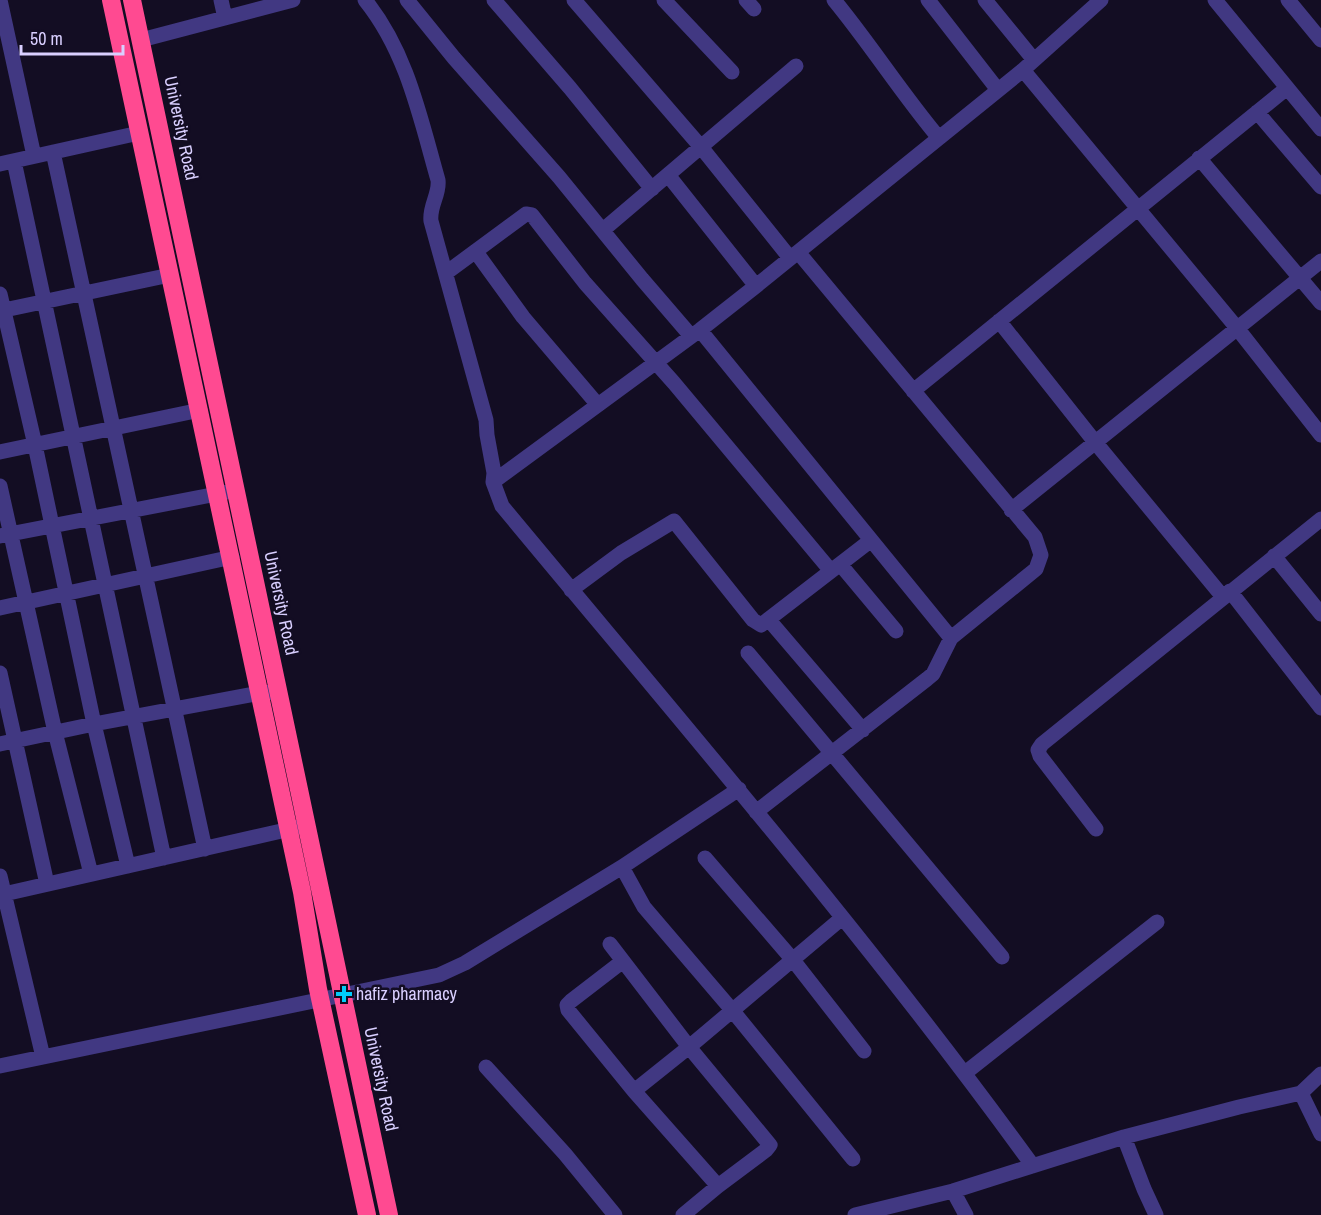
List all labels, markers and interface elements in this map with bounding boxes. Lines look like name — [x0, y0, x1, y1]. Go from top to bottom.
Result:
scale bar — [21, 18, 123, 56]
text: 50 m — [30, 26, 63, 51]
street label: University Road — [158, 74, 205, 182]
street label: University Road — [258, 549, 305, 657]
place label: hafiz pharmacy — [356, 981, 458, 1006]
marker: hafiz pharmacy — [337, 987, 351, 1001]
street label: University Road — [358, 1025, 405, 1133]

